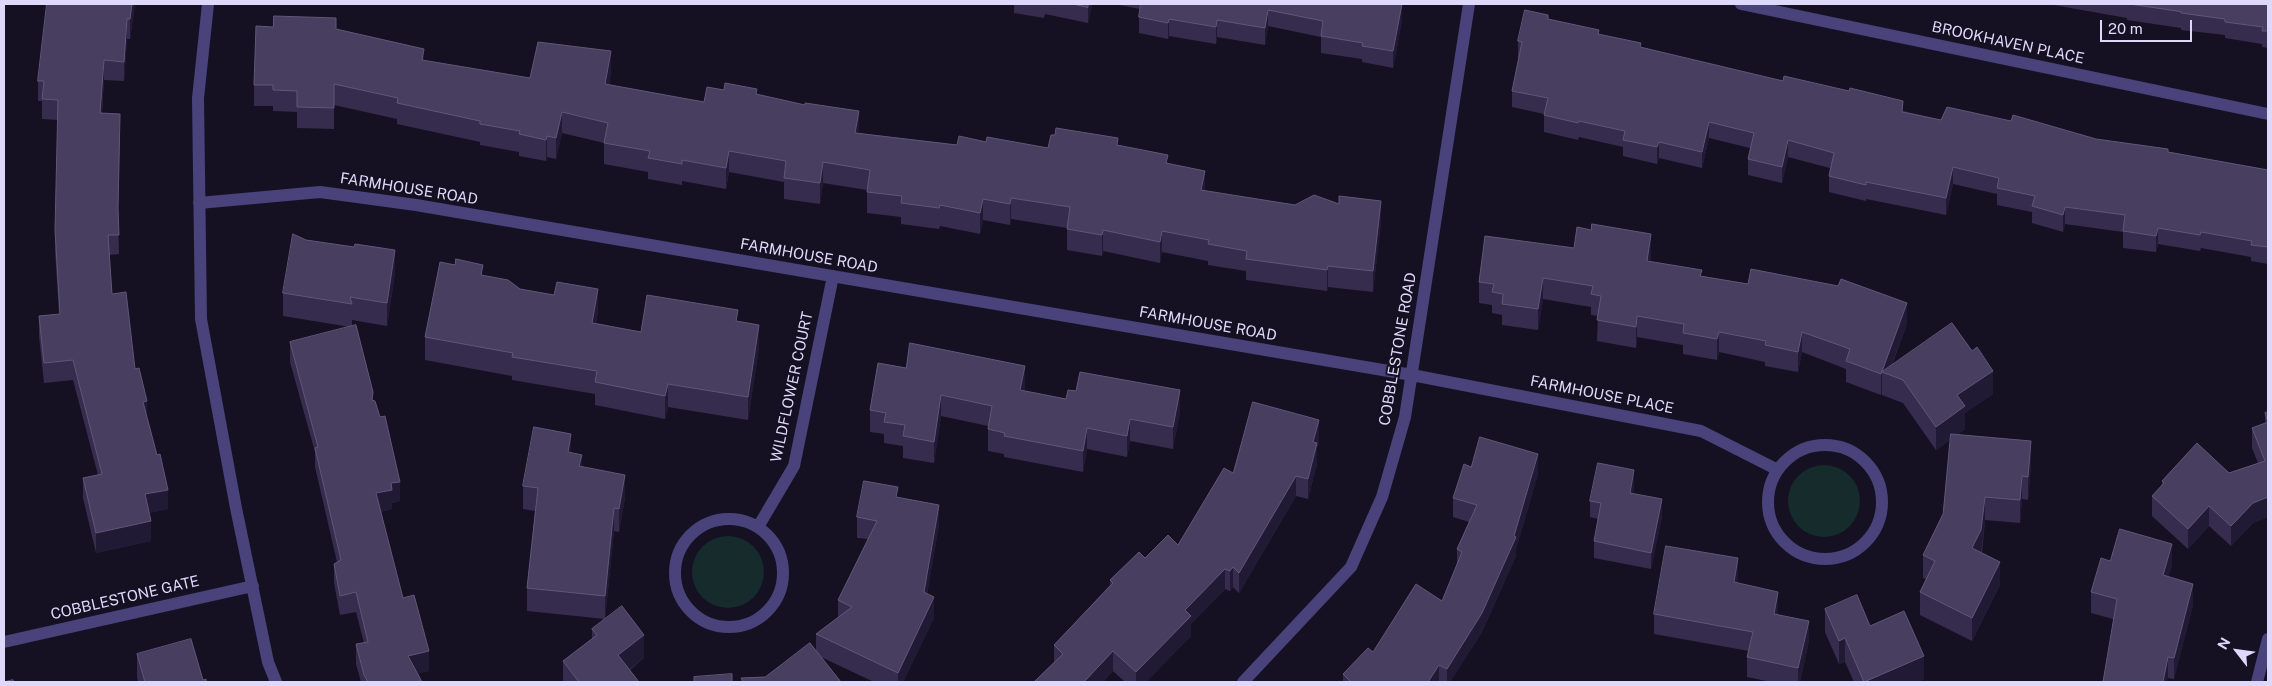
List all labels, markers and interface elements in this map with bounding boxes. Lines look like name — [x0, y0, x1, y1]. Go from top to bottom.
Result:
scale bar — [2102, 10, 2194, 42]
street label: BROOKHAVEN PLACE — [1930, 18, 2086, 68]
text: 20 m — [2108, 20, 2143, 37]
street label: FARMHOUSE ROAD — [339, 169, 479, 209]
street label: FARMHOUSE ROAD — [739, 235, 879, 277]
street label: COBBLESTONE ROAD — [1376, 271, 1420, 427]
street label: FARMHOUSE ROAD — [1138, 303, 1278, 345]
street label: WILDFLOWER COURT — [767, 310, 817, 464]
street label: FARMHOUSE PLACE — [1529, 372, 1675, 418]
street label: COBBLESTONE GATE — [49, 572, 201, 624]
north arrow — [2212, 626, 2262, 676]
text: N — [2214, 635, 2234, 652]

